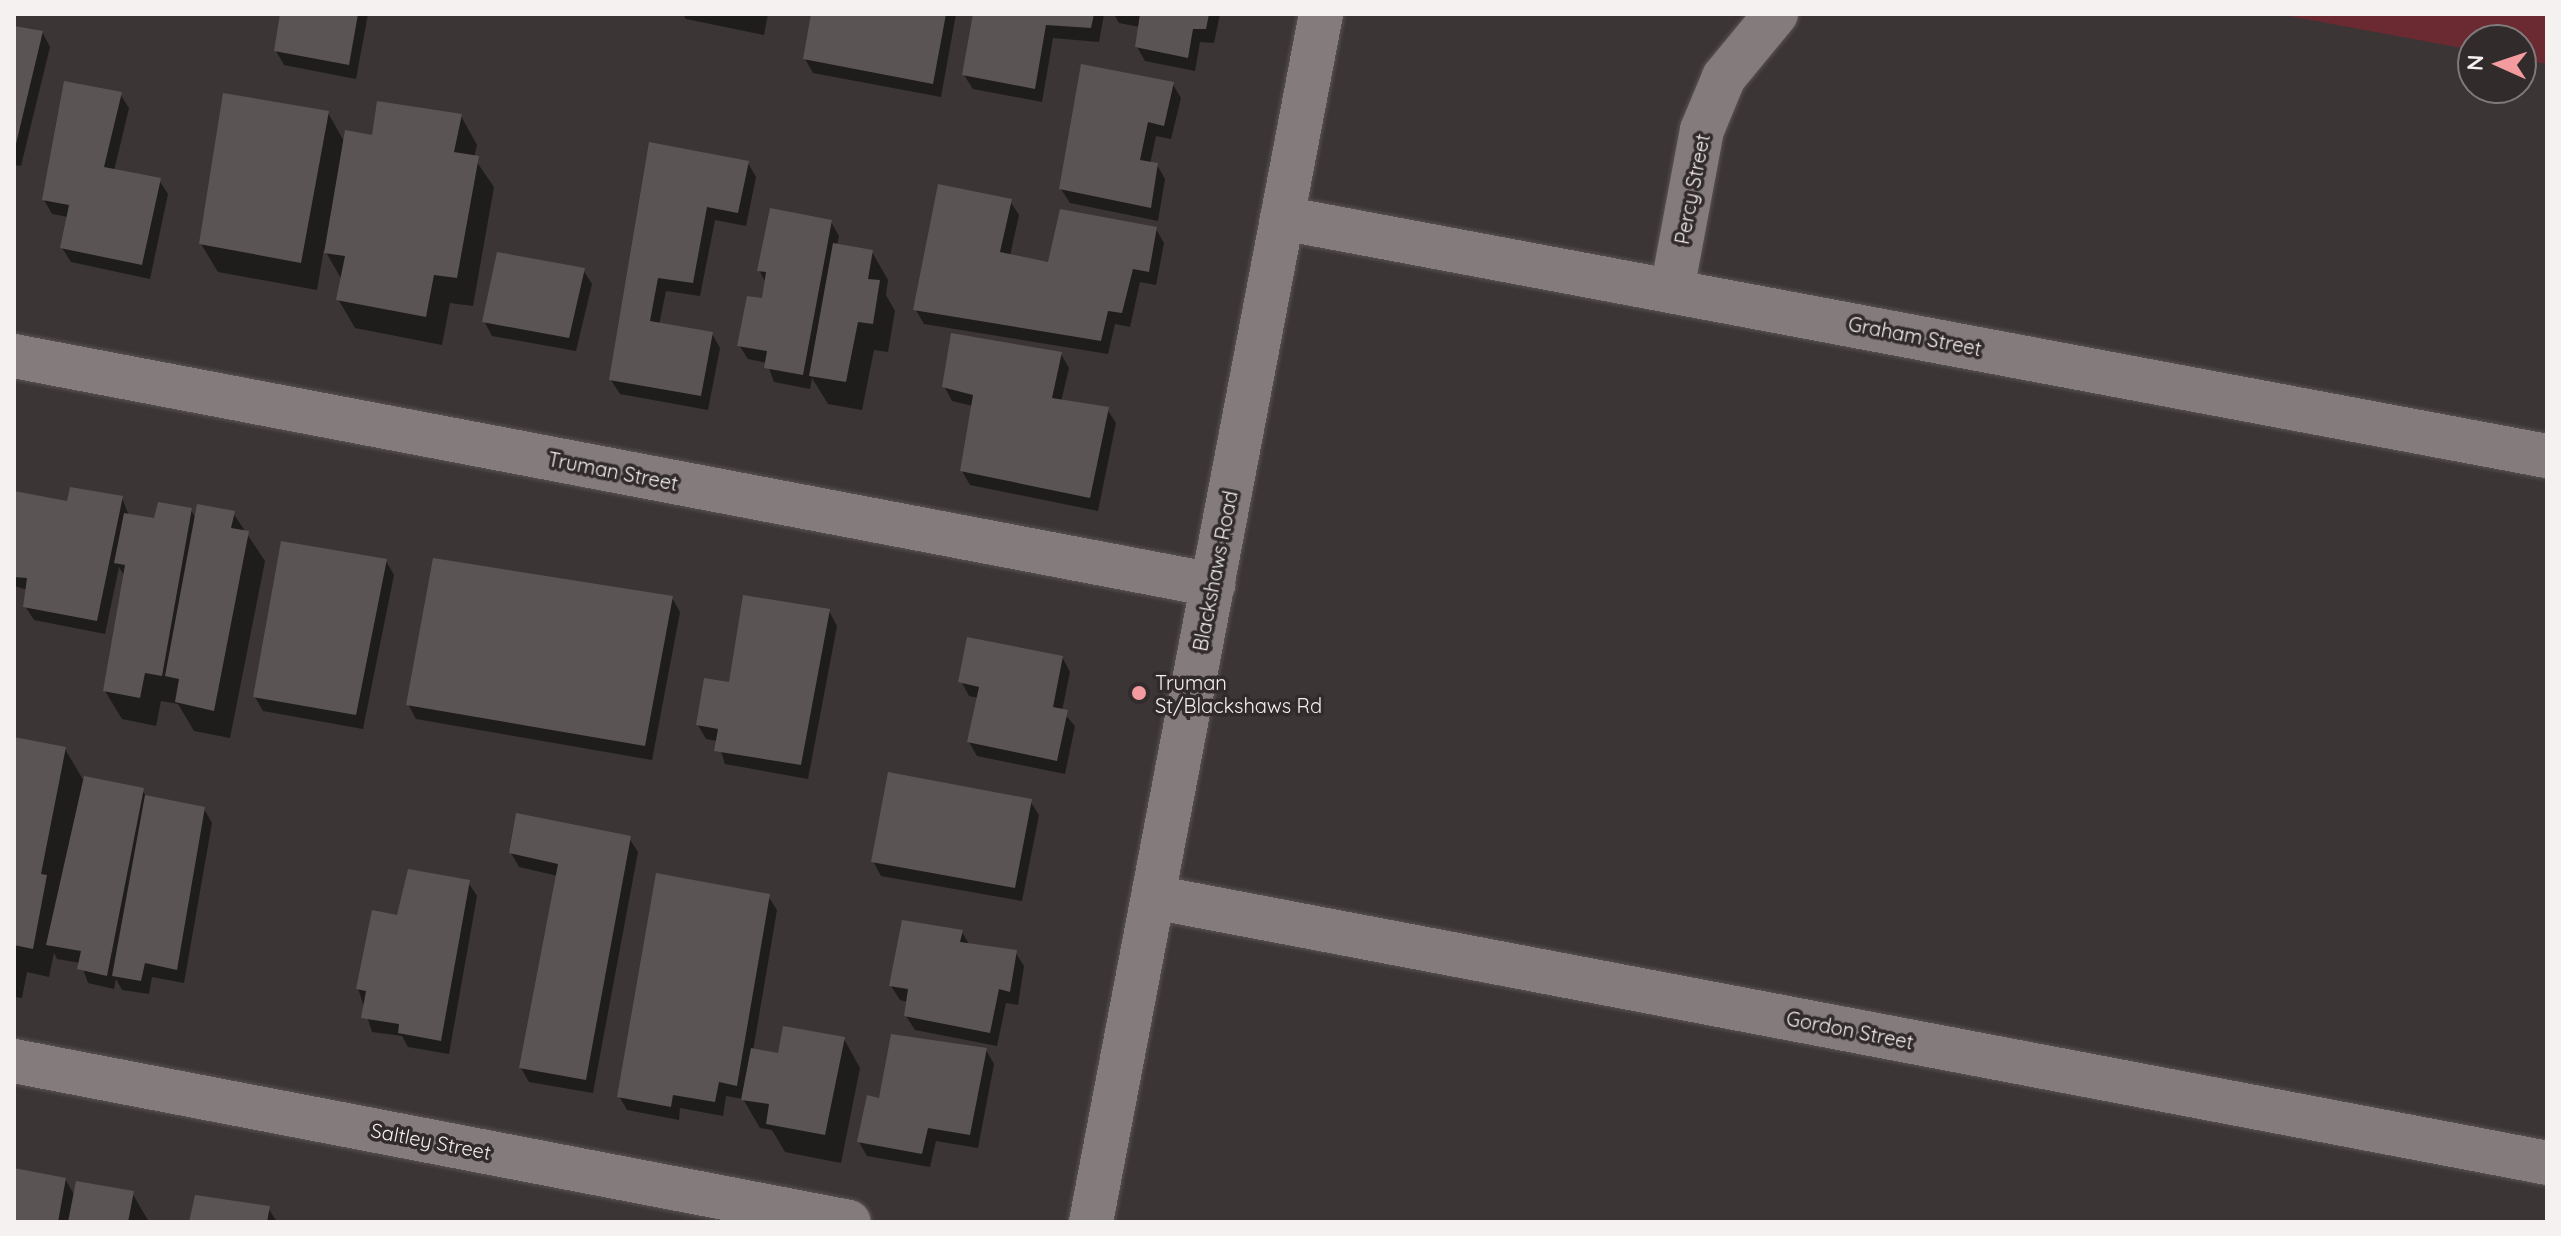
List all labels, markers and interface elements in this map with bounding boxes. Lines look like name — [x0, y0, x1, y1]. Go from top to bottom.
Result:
north arrow — [2457, 24, 2537, 104]
text: N — [2461, 54, 2489, 72]
street label: Percy Street — [1670, 132, 1714, 246]
street label: Graham Street — [1846, 311, 1984, 361]
street label: Truman Street — [546, 447, 680, 495]
street label: Blackshaws Road — [1188, 489, 1242, 653]
place label: Truman St/Blackshaws Rd — [1155, 670, 1322, 717]
marker: Truman St/Blackshaws Rd — [1130, 684, 1148, 702]
street label: Gordon Street — [1784, 1006, 1916, 1054]
street label: Saltley Street — [369, 1118, 493, 1164]

